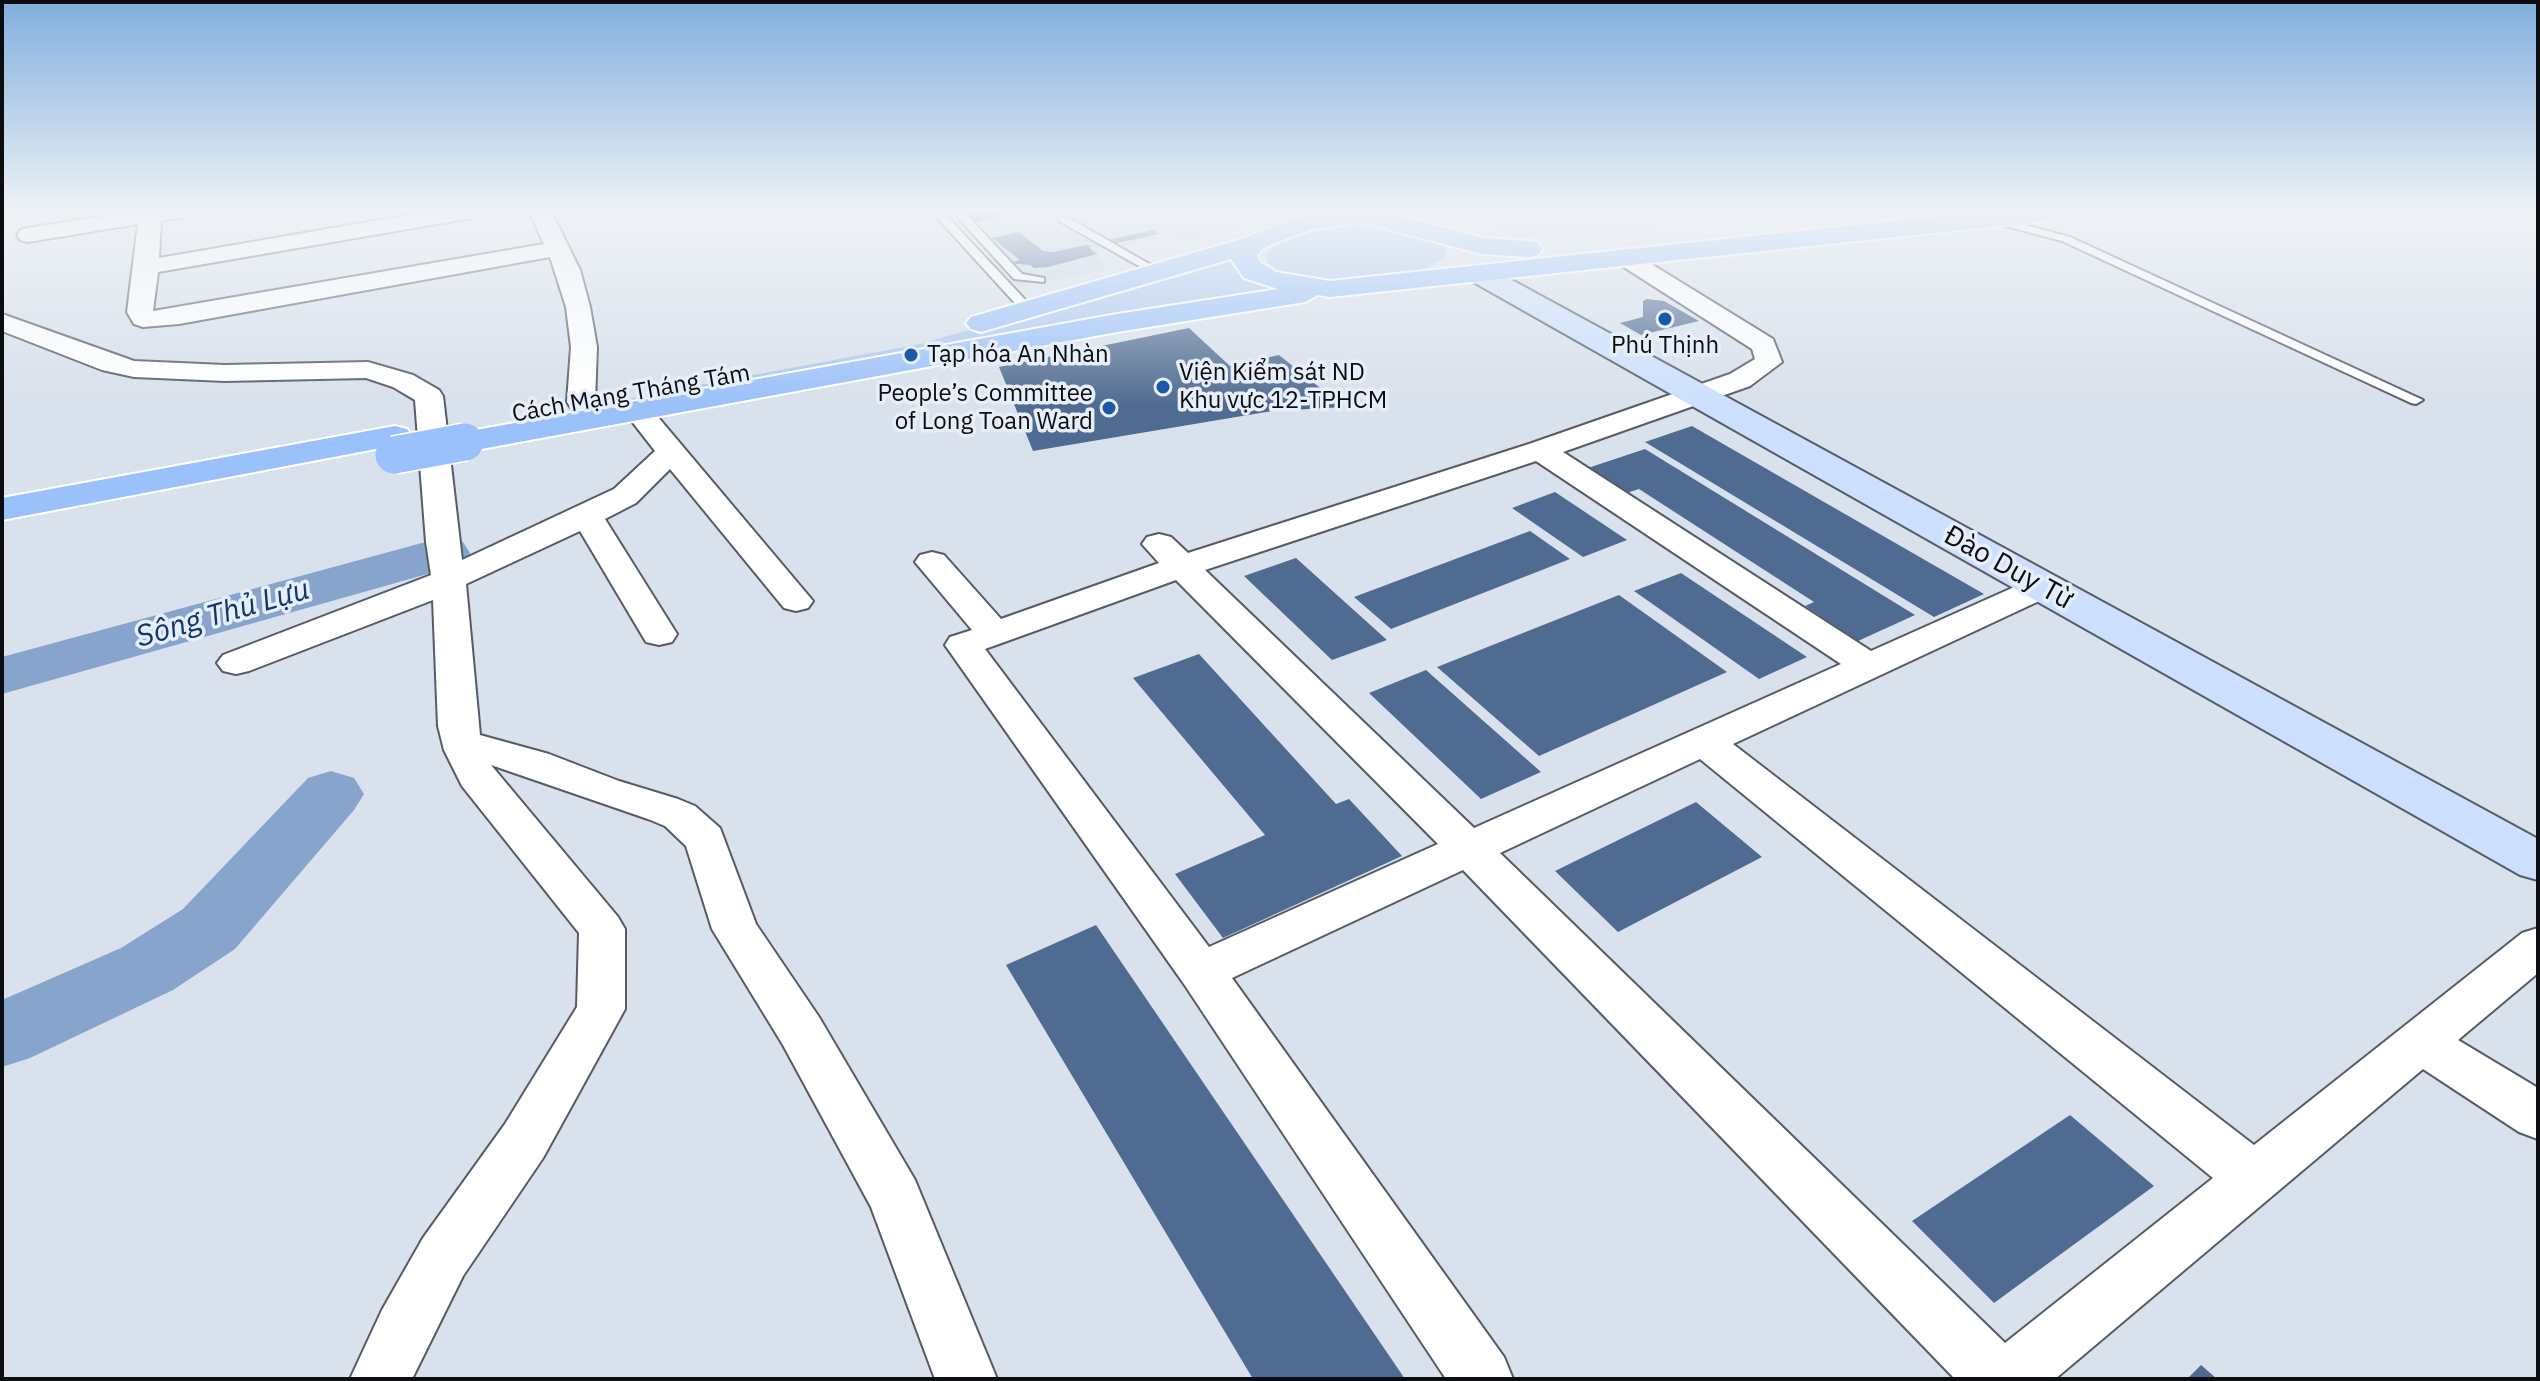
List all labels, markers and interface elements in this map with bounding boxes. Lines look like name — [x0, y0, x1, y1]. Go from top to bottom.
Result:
marker: Phú Thịnh — [1656, 310, 1674, 328]
place label: Phú Thịnh — [1611, 332, 1719, 360]
place label: Tạp hóa An Nhàn — [927, 341, 1109, 369]
marker: Tạp hóa An Nhàn — [902, 346, 920, 364]
street label: Cách Mạng Tháng Tám — [510, 359, 752, 429]
place label: Viện Kiểm sát ND Khu vực 12-TPHCM — [1179, 359, 1387, 415]
marker: Viện Kiểm sát ND Khu vực 12-TPHCM — [1154, 378, 1172, 396]
place label: People’s Committee of Long Toan Ward — [877, 380, 1093, 436]
marker: People’s Committee of Long Toan Ward — [1100, 399, 1118, 417]
street label: Đào Duy Từ — [1938, 519, 2078, 617]
water label: Sông Thủ Lựu — [132, 572, 314, 656]

